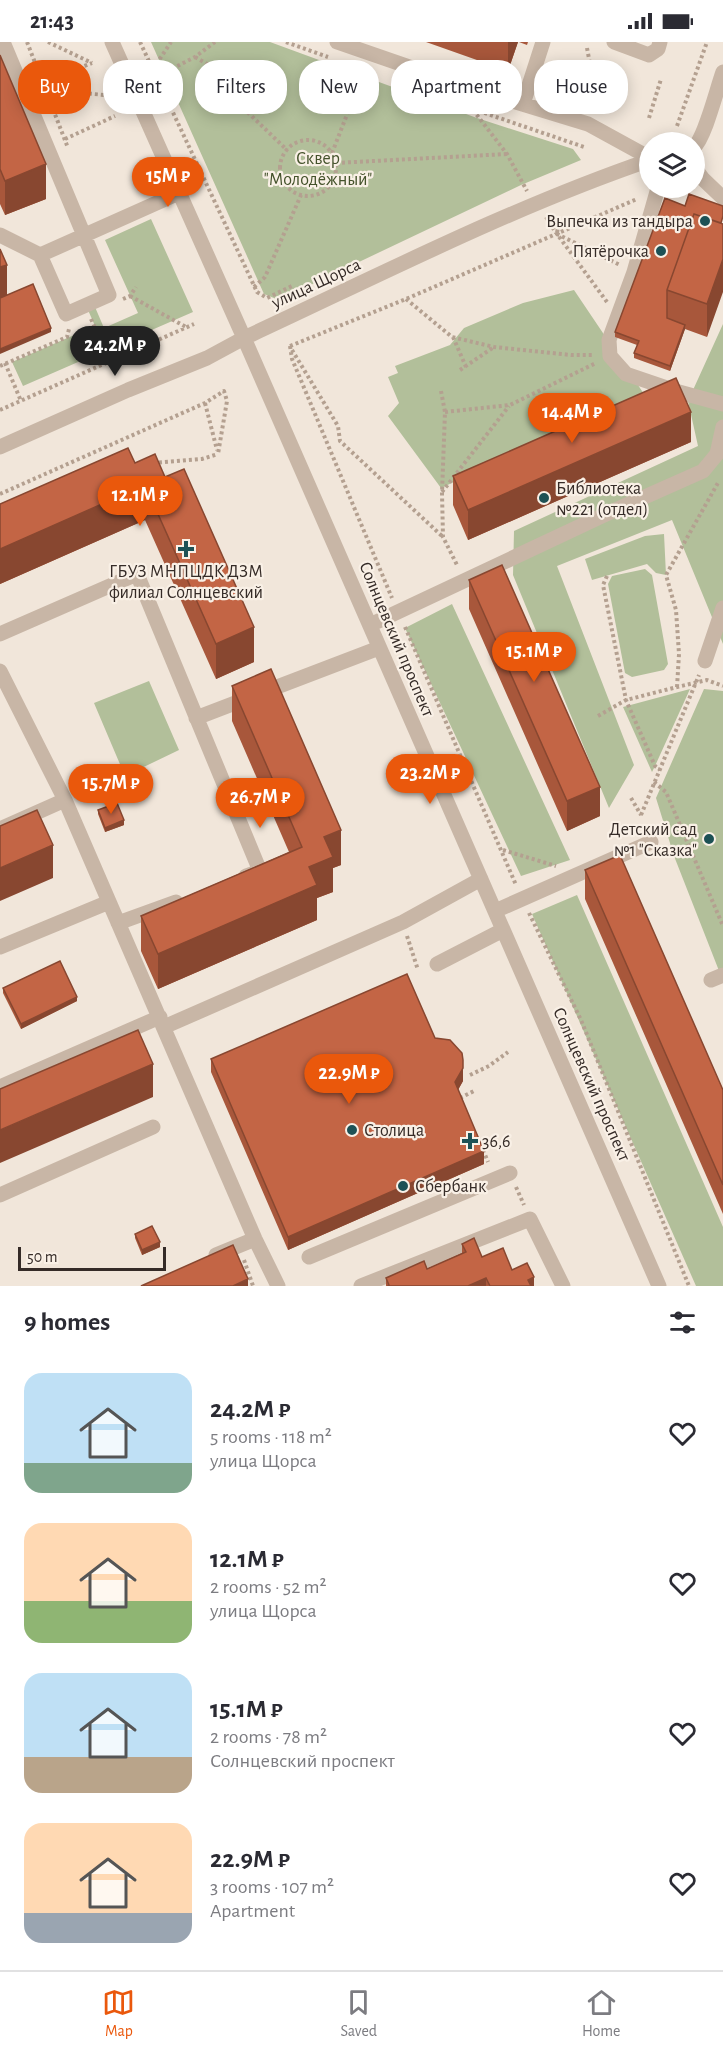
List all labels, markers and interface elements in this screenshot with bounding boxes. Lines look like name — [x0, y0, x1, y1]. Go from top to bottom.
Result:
text: 21:43 — [30, 10, 74, 32]
chip: Buy — [18, 60, 91, 114]
chip: Rent — [103, 60, 183, 114]
chip: Filters — [195, 60, 287, 114]
chip: New — [299, 60, 379, 114]
chip: Apartment — [391, 60, 522, 114]
chip: House — [534, 60, 628, 114]
map controls — [639, 132, 705, 198]
button: layers — [639, 132, 705, 198]
park label: Сквер "Молодёжный" — [264, 150, 372, 189]
pin: 15M ₽ — [126, 157, 210, 208]
text: 15M ₽ — [146, 166, 190, 186]
place label: Выпечка из тандыра — [546, 213, 693, 231]
marker: Выпечка из тандыра — [698, 214, 712, 228]
place label: Пятёрочка — [572, 243, 649, 261]
marker: Пятёрочка — [654, 244, 668, 258]
street label: улица Щорса — [268, 255, 364, 313]
pin: 24.2M ₽ — [60, 326, 170, 377]
text: 24.2M ₽ — [84, 335, 146, 355]
pin: 14.4M ₽ — [517, 393, 627, 444]
text: 14.4M ₽ — [542, 402, 602, 422]
pin: 12.1M ₽ — [85, 476, 195, 527]
place label: Библиотека №221 (отдел) — [556, 479, 648, 519]
text: 12.1M ₽ — [112, 485, 168, 505]
marker: Библиотека №221 (отдел) — [537, 491, 551, 505]
marker: ГБУЗ МНПЦДК ДЗМ филиал Солнцевский — [177, 540, 195, 558]
street label: Солнцевский проспект — [355, 559, 437, 720]
place label: ГБУЗ МНПЦДК ДЗМ филиал Солнцевский — [109, 563, 263, 602]
pin: 15.1M ₽ — [479, 632, 589, 683]
text: 15.1M ₽ — [506, 641, 562, 661]
pin: 23.2M ₽ — [375, 754, 485, 805]
text: 23.2M ₽ — [400, 763, 460, 783]
pin: 15.7M ₽ — [56, 764, 166, 815]
text: 15.7M ₽ — [82, 773, 140, 793]
pin: 26.7M ₽ — [205, 778, 315, 829]
text: 26.7M ₽ — [230, 787, 290, 807]
place label: Детский сад №1 "Сказка" — [609, 821, 697, 860]
marker: Детский сад №1 "Сказка" — [702, 832, 716, 846]
street label: Солнцевский проспект — [549, 1005, 633, 1164]
pin: 22.9M ₽ — [294, 1054, 404, 1105]
text: 22.9M ₽ — [318, 1063, 380, 1083]
place label: Столица — [364, 1122, 424, 1140]
marker: Столица — [345, 1123, 359, 1137]
place label: 36,6 — [482, 1133, 510, 1151]
marker: 36,6 — [463, 1134, 477, 1148]
place label: Сбербанк — [415, 1177, 487, 1196]
marker: Сбербанк — [396, 1179, 410, 1193]
scale bar — [18, 1244, 166, 1272]
text: 50 m — [27, 1249, 58, 1265]
icon: filters — [666, 1306, 699, 1339]
text: 9 homes — [24, 1309, 110, 1335]
text: 24.2M ₽ — [210, 1396, 290, 1422]
icon: home — [72, 1397, 144, 1469]
icon: heart — [666, 1417, 699, 1450]
text: 5 rooms · 118 m² — [210, 1427, 332, 1447]
text: улица Щорса — [210, 1451, 317, 1471]
text: 12.1M ₽ — [210, 1546, 284, 1572]
icon: home — [72, 1547, 144, 1619]
icon: heart — [666, 1567, 699, 1600]
text: 2 rooms · 52 m² — [210, 1577, 327, 1597]
text: улица Щорса — [210, 1601, 317, 1621]
text: 15.1M ₽ — [210, 1696, 283, 1722]
icon: home — [72, 1697, 144, 1769]
icon: heart — [666, 1717, 699, 1750]
text: 2 rooms · 78 m² — [210, 1727, 327, 1747]
text: Солнцевский проспект — [210, 1751, 395, 1771]
text: 22.9M ₽ — [210, 1846, 290, 1872]
icon: home — [72, 1847, 144, 1919]
icon: heart — [666, 1867, 699, 1900]
text: 3 rooms · 107 m² — [210, 1877, 334, 1897]
text: Apartment — [210, 1901, 295, 1921]
tab: Map — [102, 1986, 135, 2041]
tab: Saved — [340, 1986, 377, 2041]
tab: Home — [582, 1986, 621, 2041]

